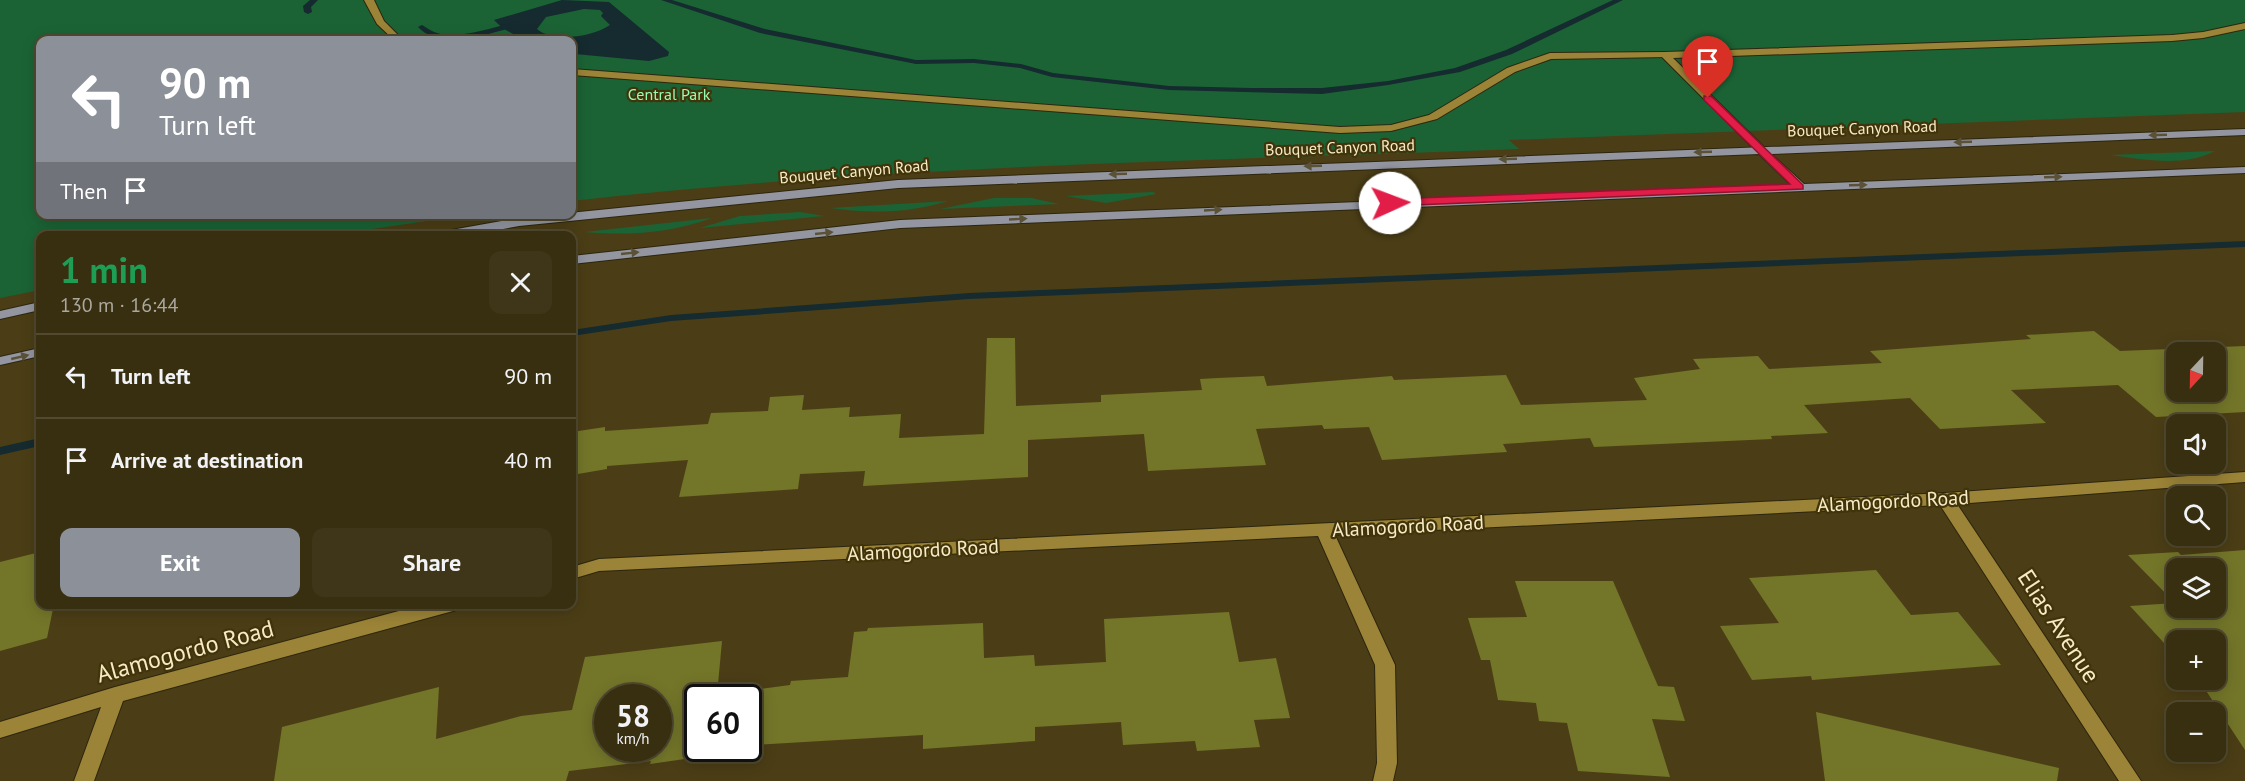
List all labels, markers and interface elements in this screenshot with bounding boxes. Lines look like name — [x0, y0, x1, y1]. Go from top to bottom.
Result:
pin — [1682, 36, 1733, 98]
icon: arrive — [1691, 45, 1724, 78]
text: 90 m — [159, 55, 251, 110]
icon: left — [60, 60, 138, 138]
park label: Central Park — [628, 84, 711, 104]
text: Turn left — [159, 108, 256, 142]
street label: Bouquet Canyon Road — [1787, 115, 1937, 141]
one-way arrow — [2148, 131, 2167, 140]
street label: Bouquet Canyon Road — [1265, 134, 1415, 160]
one-way arrow — [1954, 138, 1973, 147]
one-way arrow — [1693, 147, 1712, 157]
one-way arrow — [1499, 154, 1518, 164]
street label: Bouquet Canyon Road — [778, 155, 930, 187]
one-way arrow — [1304, 162, 1323, 171]
one-way arrow — [1109, 170, 1128, 179]
position arrow — [1358, 171, 1422, 235]
one-way arrow — [2043, 173, 2062, 182]
icon: arrive — [119, 174, 152, 207]
text: Then — [60, 177, 107, 205]
one-way arrow — [1849, 180, 1868, 189]
one-way arrow — [1203, 206, 1222, 215]
one-way arrow — [1008, 215, 1027, 224]
one-way arrow — [814, 228, 833, 237]
text: 1 min — [60, 246, 148, 293]
one-way arrow — [620, 249, 639, 258]
button: close — [489, 251, 552, 314]
text: 130 m · 16:44 — [60, 292, 178, 318]
north arrow — [2166, 342, 2226, 402]
map controls — [2166, 342, 2226, 762]
one-way arrow — [11, 352, 30, 361]
icon: left — [60, 360, 93, 393]
text: Turn left — [111, 362, 191, 390]
text: 90 m — [504, 362, 552, 390]
button: sound — [2166, 414, 2226, 474]
icon: arrive — [60, 444, 93, 477]
text: Arrive at destination — [111, 446, 303, 474]
text: 40 m — [504, 446, 552, 474]
street label: Alamogordo Road — [1817, 484, 1969, 518]
button: search — [2166, 486, 2226, 546]
street label: Alamogordo Road — [1332, 509, 1484, 543]
button: Exit — [60, 528, 300, 597]
button: Share — [312, 528, 552, 597]
street label: Alamogordo Road — [847, 533, 999, 567]
button: layers — [2166, 558, 2226, 618]
street label: Elias Avenue — [2011, 564, 2107, 688]
street label: Alamogordo Road — [93, 612, 277, 690]
button: + — [2166, 630, 2226, 690]
speed limit sign: 60 — [684, 684, 762, 762]
text: 58 — [616, 696, 650, 735]
button: − — [2166, 702, 2226, 762]
text: km/h — [617, 729, 649, 748]

